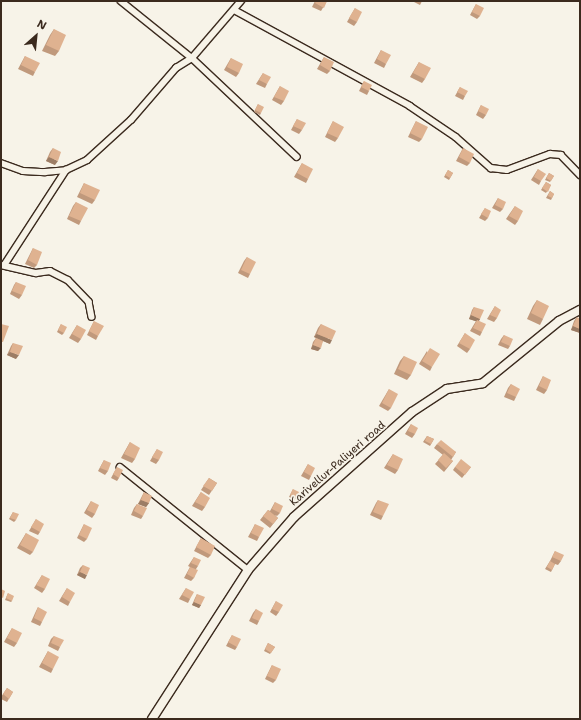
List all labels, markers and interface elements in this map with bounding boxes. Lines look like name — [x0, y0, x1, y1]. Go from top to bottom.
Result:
north arrow — [16, 16, 56, 56]
text: N — [34, 16, 49, 34]
street label: Karivellur-Paliyeri road — [287, 419, 389, 509]

